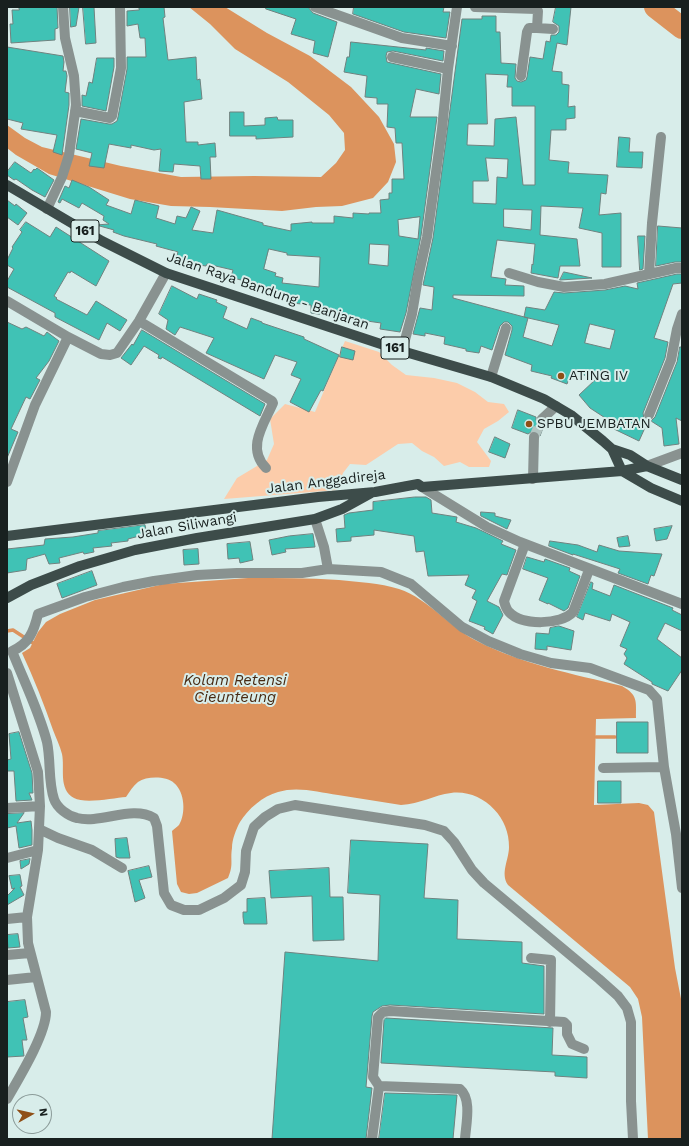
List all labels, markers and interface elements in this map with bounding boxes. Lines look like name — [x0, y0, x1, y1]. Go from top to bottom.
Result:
road number: 161 — [71, 220, 99, 242]
street label: Jalan Raya Bandung - Banjaran — [164, 248, 372, 334]
road number: 161 — [381, 337, 409, 359]
place label: ATING IV — [569, 368, 628, 384]
marker: ATING IV — [556, 371, 566, 381]
place label: SPBU JEMBATAN — [537, 416, 651, 432]
marker: SPBU JEMBATAN — [524, 419, 534, 429]
street label: Jalan Anggadireja — [266, 466, 386, 498]
street label: Jalan Siliwangi — [136, 509, 238, 543]
water label: Kolam Retensi Cieunteung — [183, 672, 287, 707]
north arrow — [12, 1094, 52, 1134]
text: N — [36, 1107, 50, 1117]

